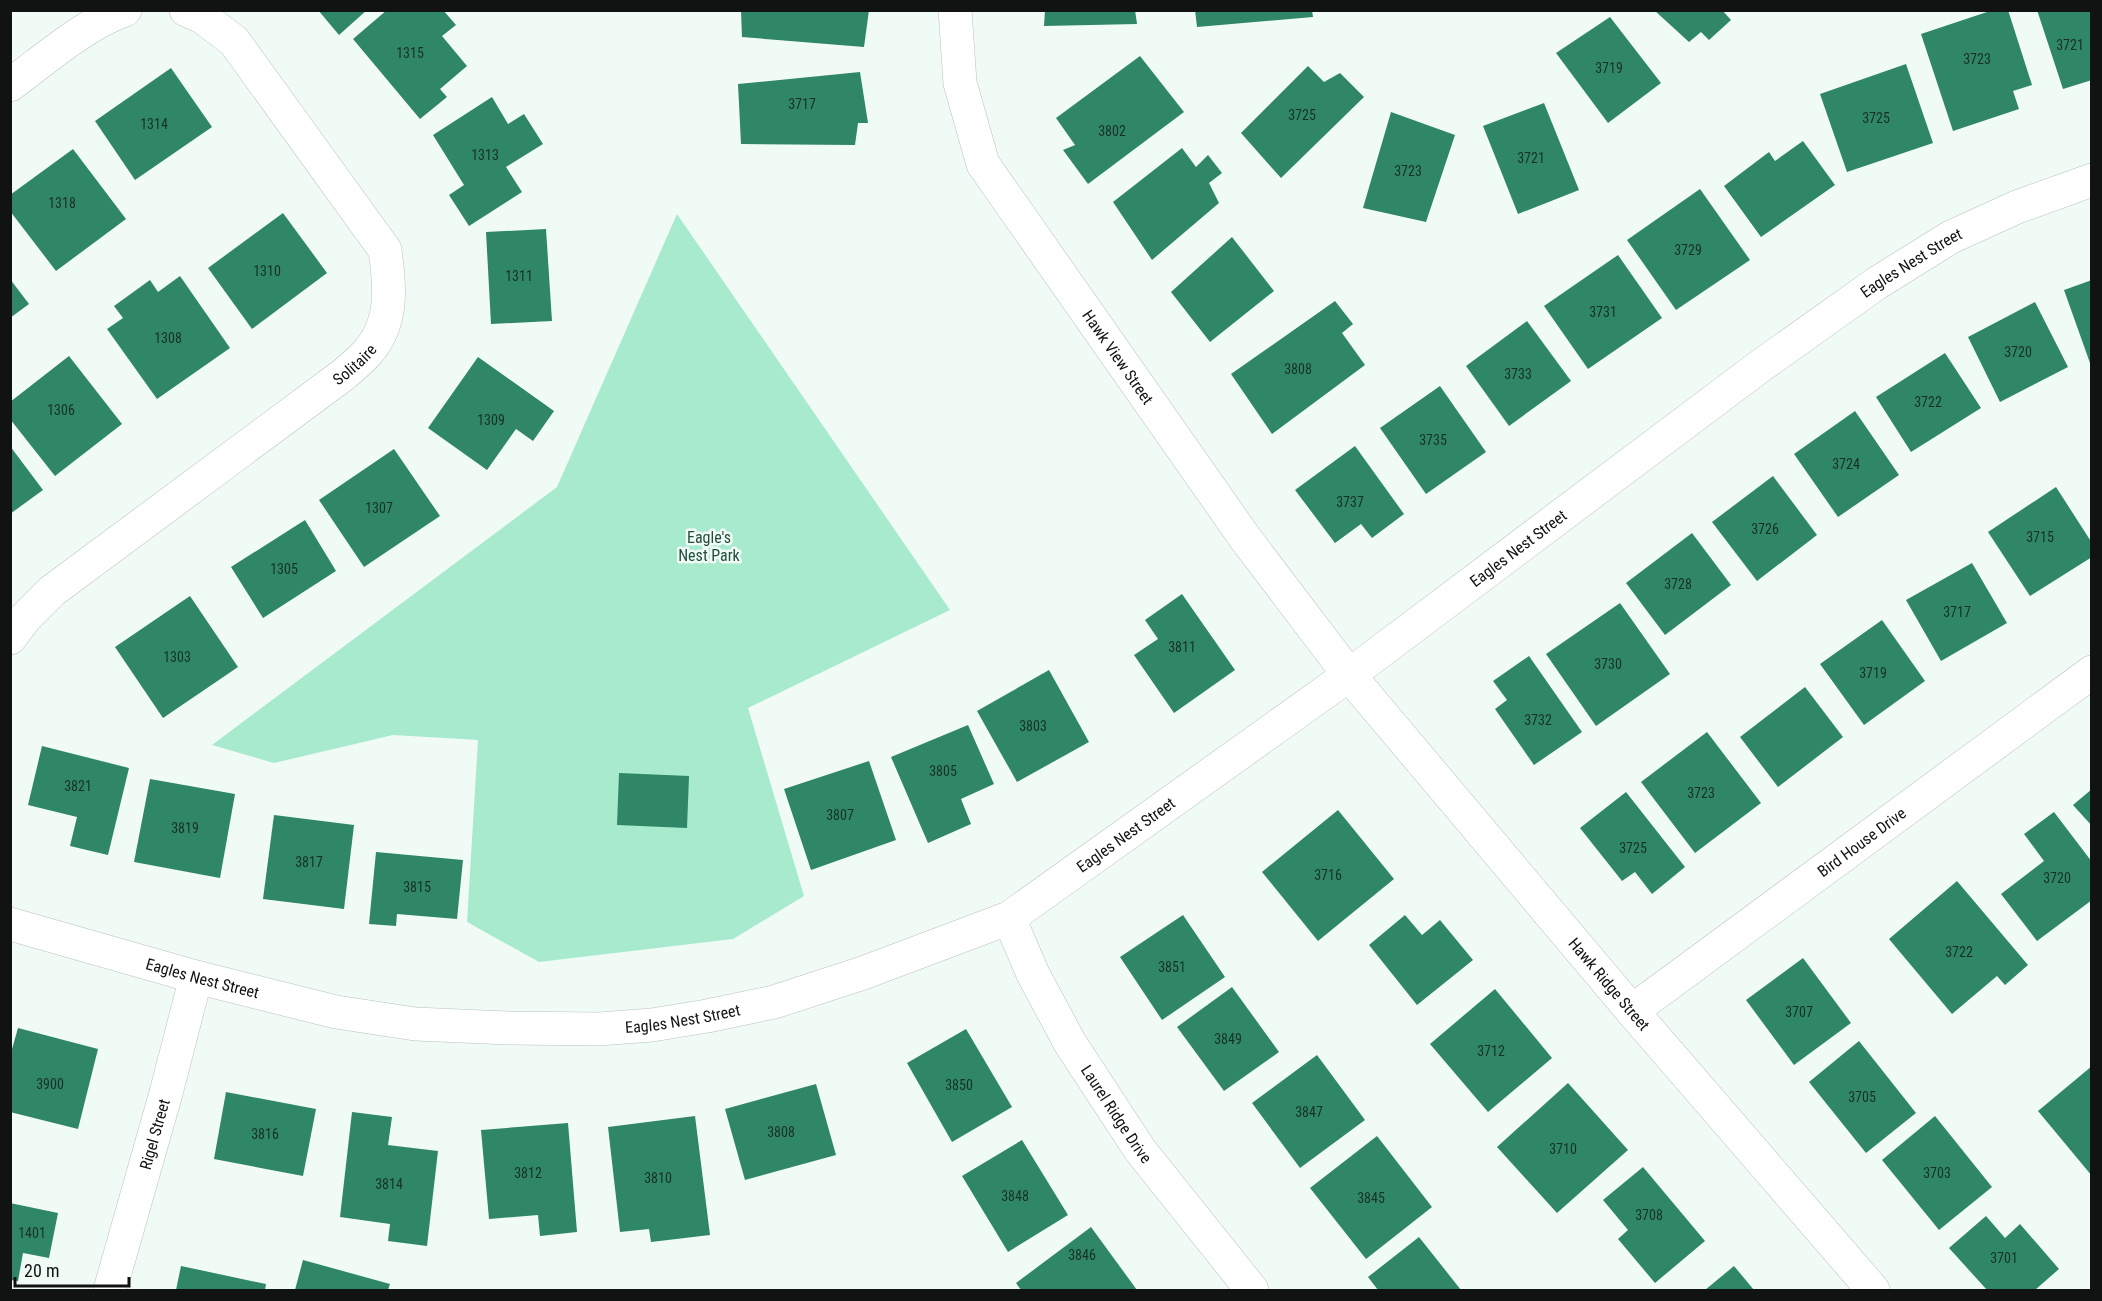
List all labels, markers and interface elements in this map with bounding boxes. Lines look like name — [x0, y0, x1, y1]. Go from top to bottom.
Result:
house number: 3721 — [2056, 37, 2084, 53]
house number: 1315 — [396, 45, 424, 61]
house number: 3723 — [1963, 51, 1991, 67]
house number: 3719 — [1595, 60, 1623, 76]
house number: 3717 — [788, 96, 816, 112]
house number: 3725 — [1288, 107, 1316, 123]
house number: 3725 — [1862, 110, 1890, 126]
house number: 1314 — [140, 116, 168, 132]
house number: 3802 — [1098, 123, 1126, 139]
house number: 1313 — [471, 147, 499, 163]
house number: 3721 — [1517, 150, 1545, 166]
house number: 3723 — [1394, 163, 1422, 179]
house number: 1318 — [48, 195, 76, 211]
street label: Eagles Nest Street — [1857, 224, 1965, 301]
house number: 3729 — [1674, 242, 1702, 258]
house number: 1310 — [253, 263, 281, 279]
house number: 1311 — [505, 268, 533, 284]
house number: 3731 — [1589, 304, 1617, 320]
street label: Hawk View Street — [1079, 306, 1158, 408]
house number: 1308 — [154, 330, 182, 346]
street label: Solitaire — [329, 340, 380, 389]
house number: 3720 — [2004, 344, 2032, 360]
house number: 3808 — [1284, 361, 1312, 377]
house number: 3733 — [1504, 366, 1532, 382]
house number: 3722 — [1914, 394, 1942, 410]
house number: 1306 — [47, 402, 75, 418]
house number: 1309 — [477, 412, 505, 428]
house number: 3735 — [1419, 432, 1447, 448]
house number: 3724 — [1832, 456, 1860, 472]
house number: 3737 — [1336, 494, 1364, 510]
house number: 1307 — [365, 500, 393, 516]
street label: Eagles Nest Street — [1466, 505, 1570, 591]
house number: 3726 — [1751, 521, 1779, 537]
park label: Eagle's Nest Park — [678, 528, 741, 565]
house number: 3715 — [2026, 529, 2054, 545]
house number: 1305 — [270, 561, 298, 577]
house number: 3728 — [1664, 576, 1692, 592]
house number: 3717 — [1943, 604, 1971, 620]
house number: 3811 — [1168, 639, 1196, 655]
house number: 1303 — [163, 649, 191, 665]
house number: 3730 — [1594, 656, 1622, 672]
house number: 3719 — [1859, 665, 1887, 681]
house number: 3732 — [1524, 712, 1552, 728]
house number: 3803 — [1019, 718, 1047, 734]
house number: 3805 — [929, 763, 957, 779]
house number: 3821 — [64, 778, 92, 794]
house number: 3723 — [1687, 785, 1715, 801]
street label: Eagles Nest Street — [1073, 793, 1179, 876]
street label: Bird House Drive — [1814, 803, 1909, 881]
house number: 3807 — [826, 807, 854, 823]
house number: 3819 — [171, 820, 199, 836]
house number: 3725 — [1619, 840, 1647, 856]
house number: 3817 — [295, 854, 323, 870]
house number: 3716 — [1314, 867, 1342, 883]
house number: 3720 — [2043, 870, 2071, 886]
house number: 3815 — [403, 879, 431, 895]
street label: Hawk Ridge Street — [1565, 934, 1654, 1034]
house number: 3722 — [1945, 944, 1973, 960]
street label: Eagles Nest Street — [144, 954, 261, 1002]
house number: 3851 — [1158, 959, 1186, 975]
street label: Eagles Nest Street — [624, 1000, 742, 1037]
house number: 3707 — [1785, 1004, 1813, 1020]
house number: 3849 — [1214, 1031, 1242, 1047]
house number: 3712 — [1477, 1043, 1505, 1059]
street label: Laurel Ridge Drive — [1077, 1061, 1156, 1167]
house number: 3900 — [36, 1076, 64, 1092]
house number: 3850 — [945, 1077, 973, 1093]
house number: 3705 — [1848, 1089, 1876, 1105]
street label: Rigel Street — [135, 1096, 173, 1172]
house number: 3847 — [1295, 1104, 1323, 1120]
house number: 3808 — [767, 1124, 795, 1140]
house number: 3816 — [251, 1126, 279, 1142]
house number: 3710 — [1549, 1141, 1577, 1157]
house number: 3812 — [514, 1165, 542, 1181]
house number: 3703 — [1923, 1165, 1951, 1181]
house number: 3810 — [644, 1170, 672, 1186]
house number: 3814 — [375, 1176, 403, 1192]
house number: 3848 — [1001, 1188, 1029, 1204]
house number: 3845 — [1357, 1190, 1385, 1206]
house number: 3708 — [1635, 1207, 1663, 1223]
house number: 1401 — [18, 1225, 46, 1241]
house number: 3846 — [1068, 1247, 1096, 1263]
scale bar — [15, 1250, 129, 1288]
house number: 3701 — [1990, 1250, 2018, 1266]
text: 20 m — [24, 1260, 59, 1281]

